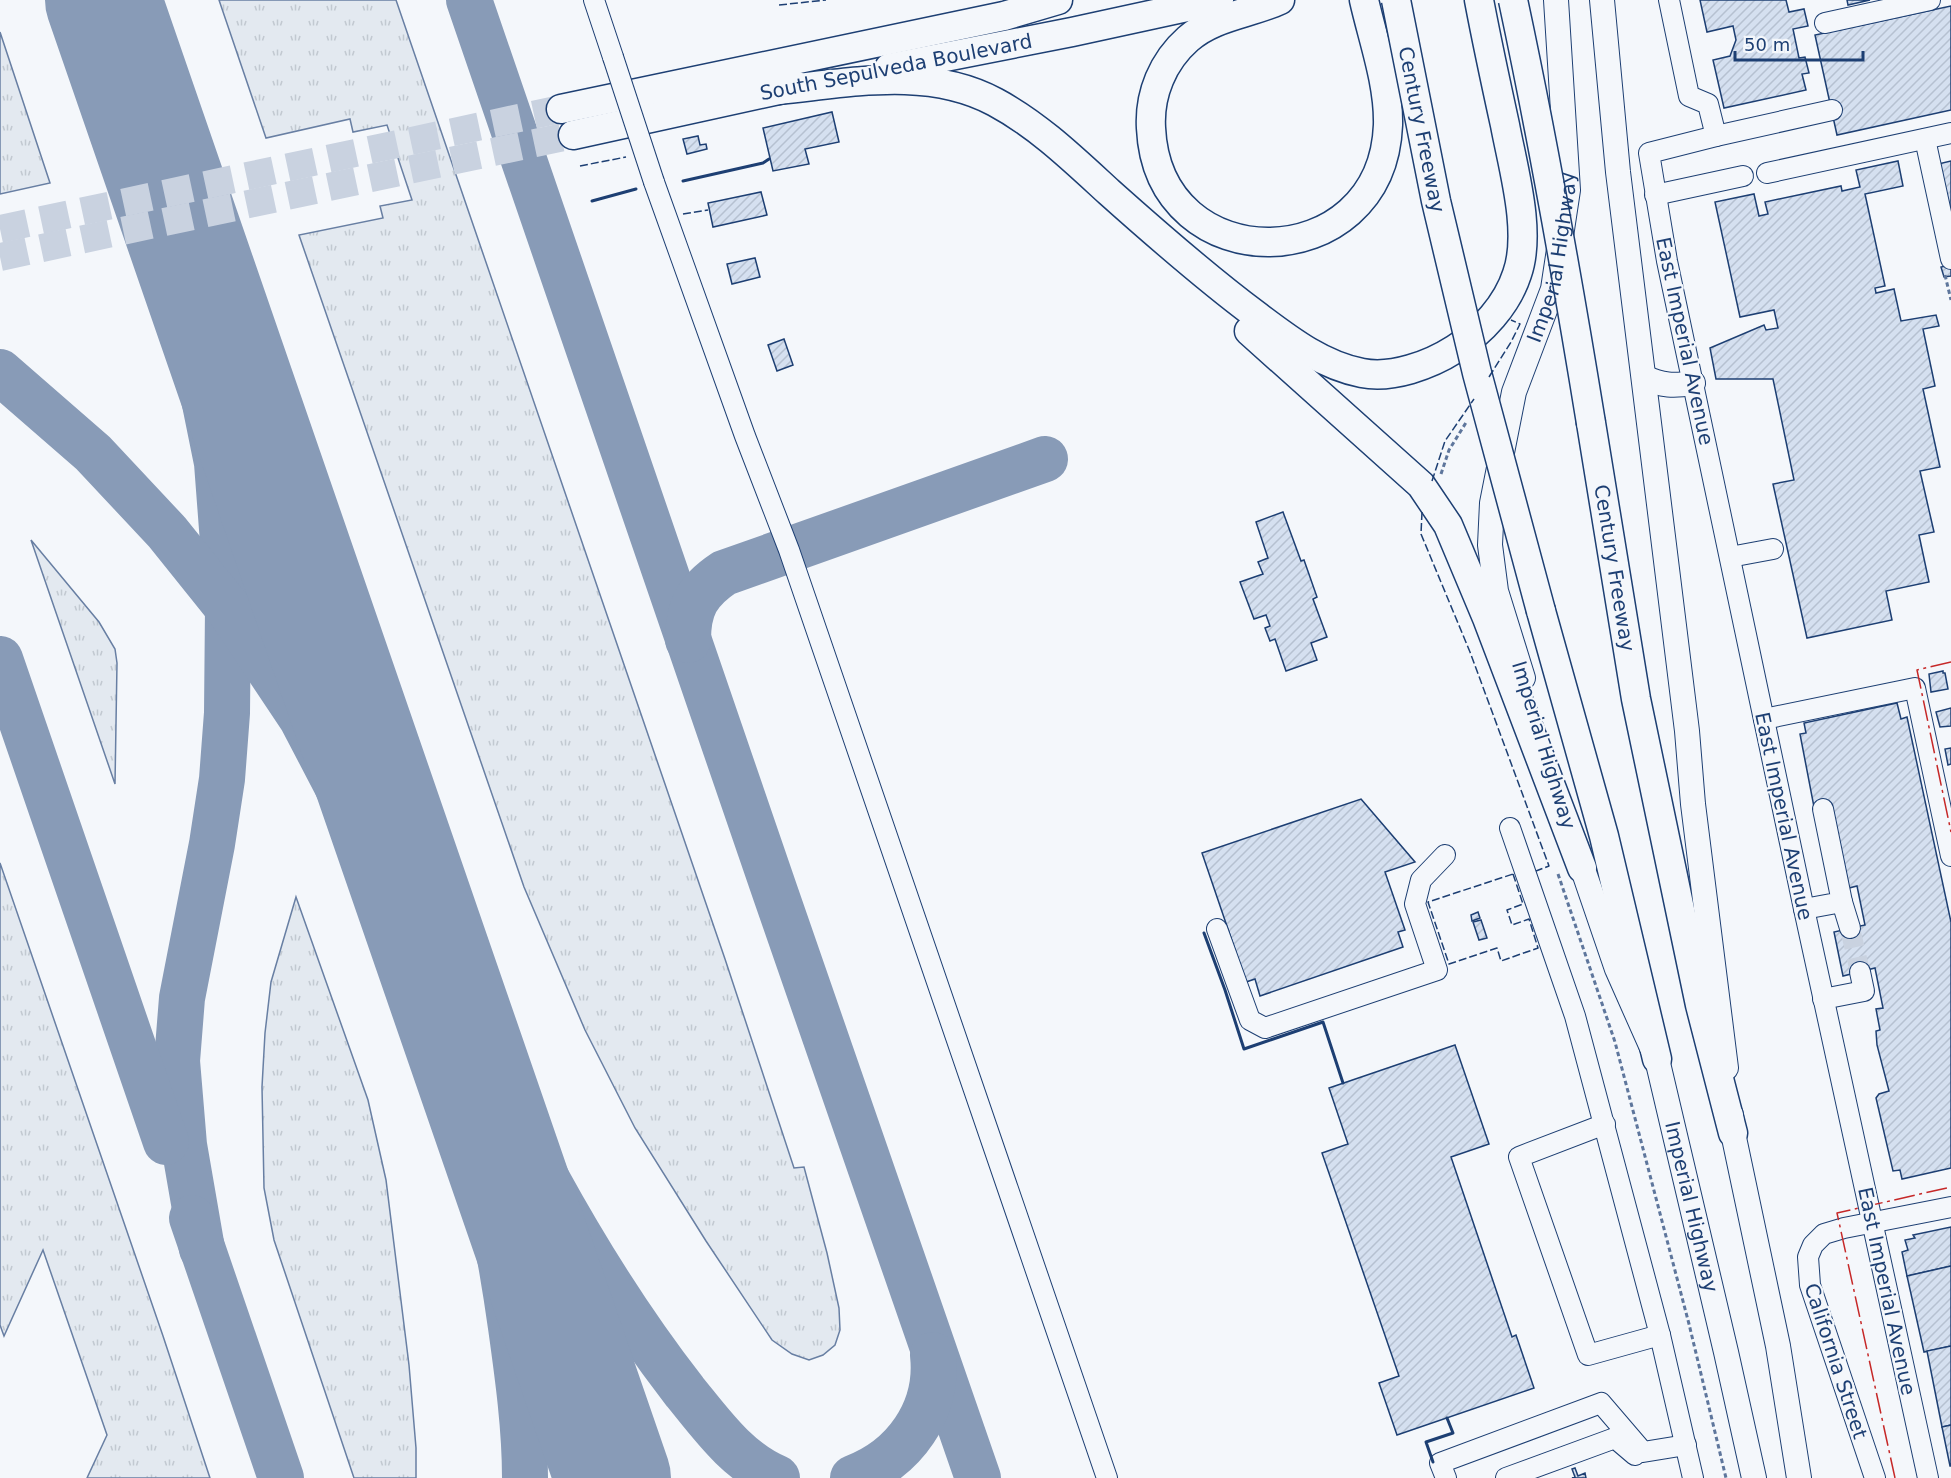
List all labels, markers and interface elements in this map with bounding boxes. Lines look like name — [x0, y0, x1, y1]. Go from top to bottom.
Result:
scale bar — [1735, 24, 1862, 62]
street label: South Sepulveda Boulevard — [758, 29, 1034, 105]
text: 50 m — [1744, 34, 1790, 55]
street label: Century Freeway — [1394, 44, 1450, 215]
street label: Imperial Highway — [1522, 171, 1580, 346]
street label: East Imperial Avenue — [1651, 235, 1719, 447]
street label: Century Freeway — [1589, 483, 1640, 654]
street label: Imperial Highway — [1507, 658, 1581, 832]
street label: East Imperial Avenue — [1750, 710, 1818, 922]
street label: Imperial Highway — [1660, 1119, 1724, 1295]
street label: East Imperial Avenue — [1853, 1185, 1921, 1397]
street label: California Street — [1800, 1280, 1873, 1442]

